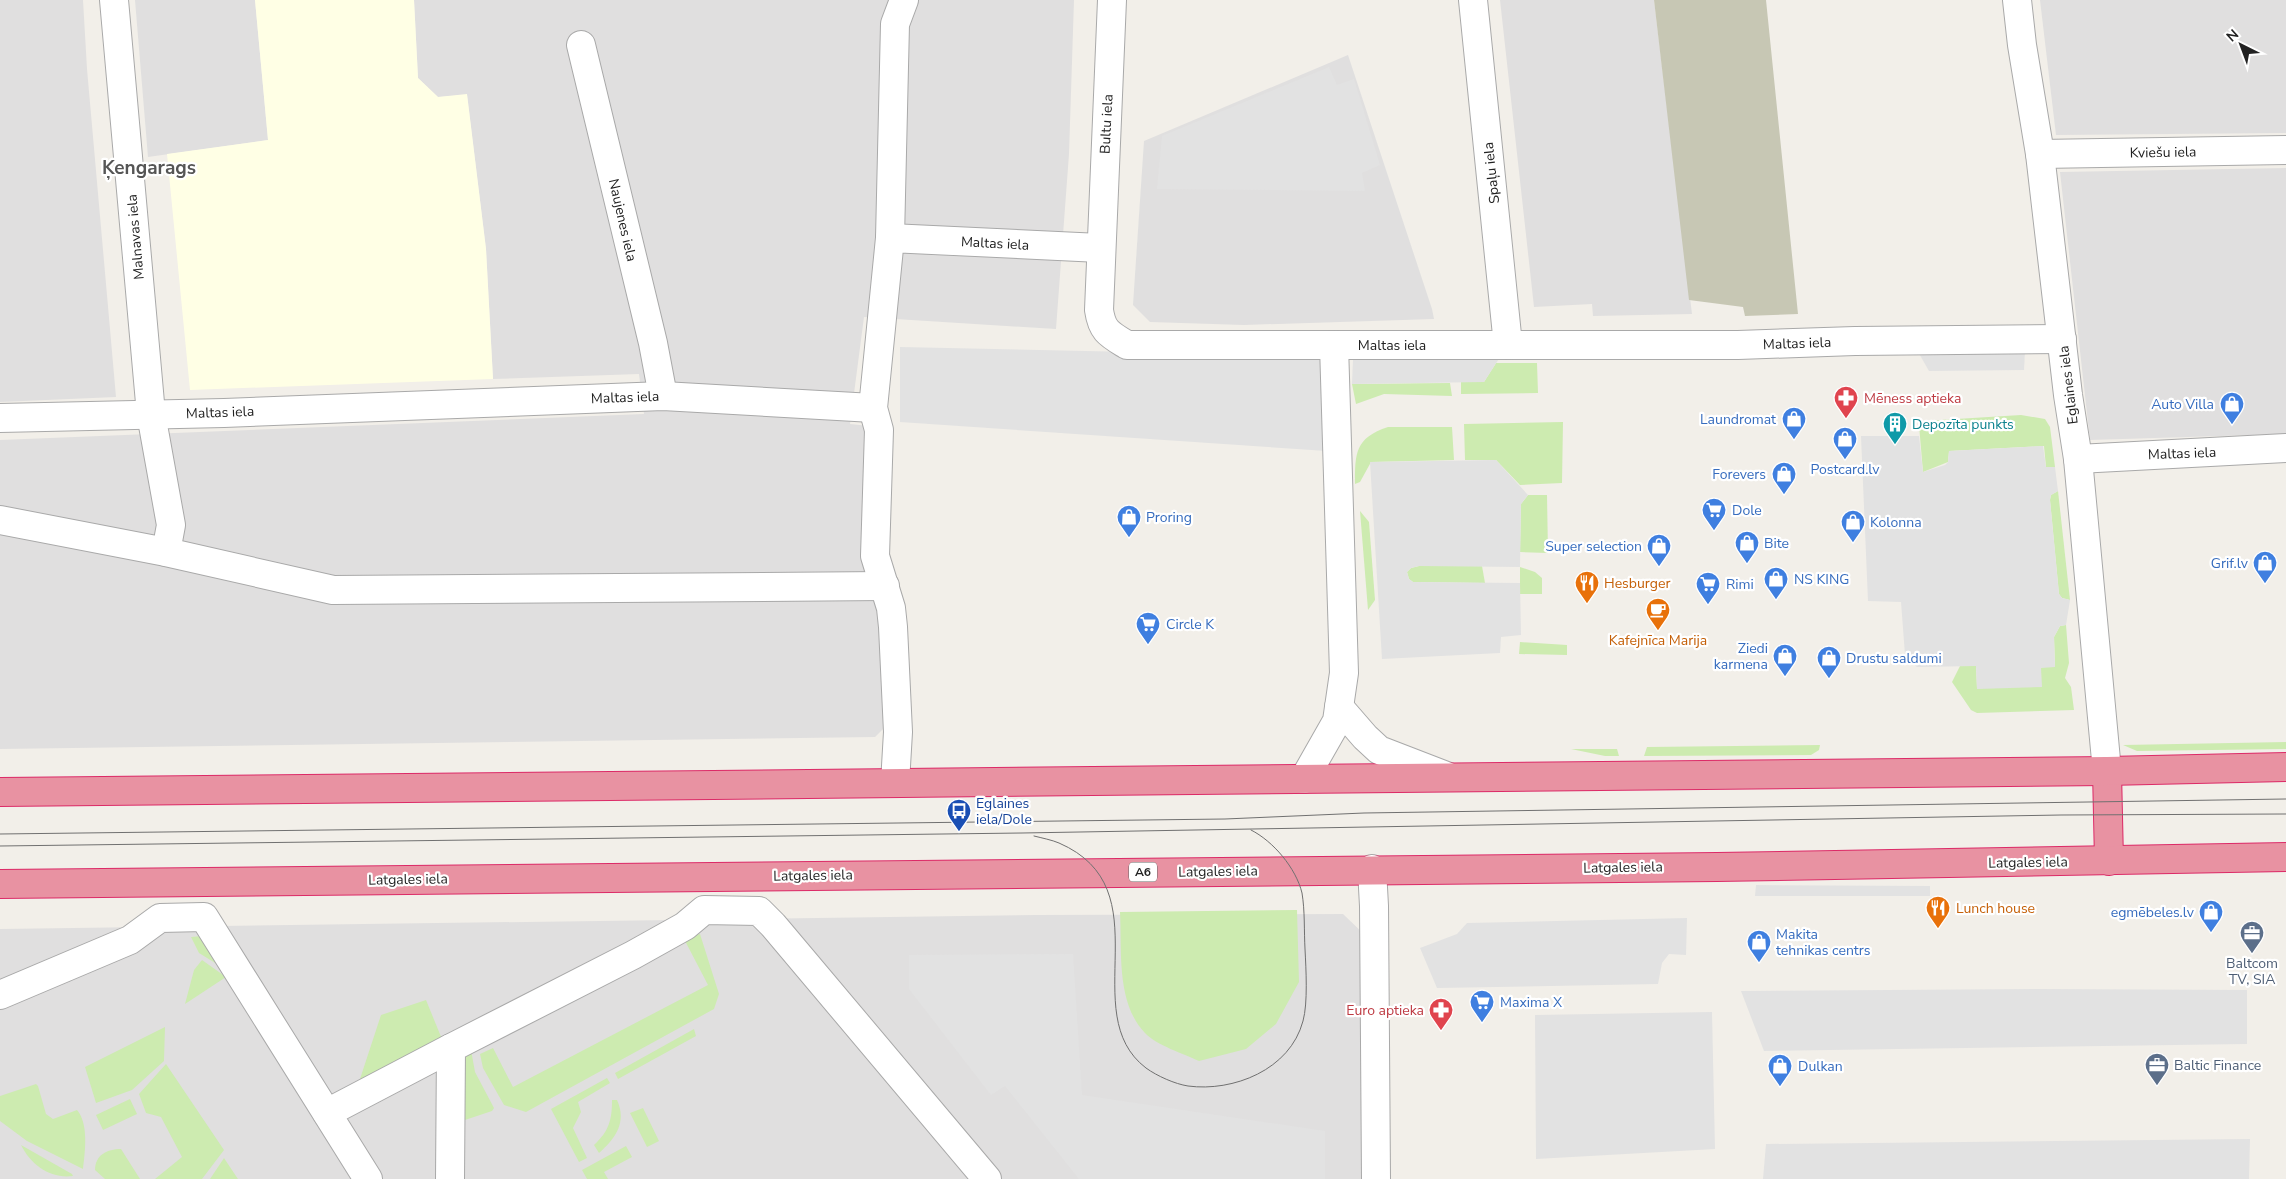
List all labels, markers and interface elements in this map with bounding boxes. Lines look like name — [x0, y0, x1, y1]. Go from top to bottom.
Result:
north arrow — [2216, 20, 2266, 70]
text: N — [2222, 25, 2243, 46]
street label: Bultu iela — [1095, 94, 1118, 154]
street label: Spaļu iela — [1479, 141, 1504, 205]
street label: Kviešu iela — [2129, 142, 2197, 163]
district label: Ķengarags — [102, 155, 196, 181]
street label: Naujenes iela — [604, 177, 641, 263]
street label: Malnavas iela — [122, 193, 149, 281]
street label: Maltas iela — [960, 232, 1030, 255]
street label: Maltas iela — [1763, 333, 1831, 354]
street label: Maltas iela — [1358, 336, 1426, 355]
street label: Eglaines iela — [2054, 345, 2083, 425]
pharmacy icon: Mēness aptieka — [1833, 385, 1859, 419]
street label: Maltas iela — [591, 387, 659, 408]
place label: Mēness aptieka — [1864, 389, 1961, 408]
shop icon: Auto Villa — [2219, 391, 2245, 425]
place label: Auto Villa — [2151, 395, 2214, 414]
street label: Maltas iela — [186, 402, 254, 423]
shop icon: Laundromat — [1781, 406, 1807, 440]
place label: Laundromat — [1700, 410, 1776, 429]
building icon: Depozīta punkts — [1882, 411, 1908, 445]
place label: Depozīta punkts — [1912, 415, 2014, 434]
shop icon: Postcard.lv — [1832, 426, 1858, 460]
street label: Maltas iela — [2148, 443, 2216, 464]
place label: Postcard.lv — [1810, 460, 1880, 479]
shop icon: Forevers — [1771, 461, 1797, 495]
place label: Forevers — [1712, 465, 1766, 484]
supermarket icon: Dole — [1701, 497, 1727, 531]
place label: Dole — [1732, 501, 1762, 520]
shop icon: Proring — [1116, 504, 1142, 538]
place label: Proring — [1146, 508, 1192, 527]
shop icon: Kolonna — [1840, 509, 1866, 543]
place label: Kolonna — [1870, 513, 1922, 532]
shop icon: Bite — [1734, 530, 1760, 564]
shop icon: Super selection — [1646, 533, 1672, 567]
place label: Bite — [1764, 534, 1789, 553]
place label: Super selection — [1545, 537, 1642, 556]
shop icon: Grif.lv — [2252, 550, 2278, 584]
place label: Grif.lv — [2211, 554, 2249, 573]
shop icon: NS KING — [1763, 566, 1789, 600]
restaurant icon: Hesburger — [1574, 570, 1600, 604]
place label: NS KING — [1794, 570, 1849, 589]
supermarket icon: Rimi — [1695, 571, 1721, 605]
place label: Hesburger — [1604, 574, 1670, 593]
place label: Rimi — [1726, 575, 1754, 594]
cafe icon: Kafejnīca Marija — [1645, 597, 1671, 631]
supermarket icon: Circle K — [1135, 611, 1161, 645]
place label: Circle K — [1166, 615, 1214, 634]
place label: Kafejnīca Marija — [1609, 631, 1707, 650]
place label: Ziedi karmena — [1714, 639, 1768, 674]
shop icon: Ziedi karmena — [1772, 643, 1798, 677]
shop icon: Drustu saldumi — [1816, 645, 1842, 679]
place label: Drustu saldumi — [1846, 649, 1942, 668]
place label: Eglaines iela/Dole — [976, 794, 1032, 829]
bus stop icon: Eglaines iela/Dole — [946, 798, 972, 832]
street label: Latgales iela — [1988, 852, 2068, 873]
street label: Latgales iela — [1583, 857, 1663, 878]
street label: Latgales iela — [1178, 861, 1258, 882]
road number: A6 — [1129, 862, 1157, 882]
street label: Latgales iela — [773, 865, 853, 886]
street label: Latgales iela — [368, 869, 448, 890]
restaurant icon: Lunch house — [1925, 895, 1951, 929]
place label: Lunch house — [1956, 899, 2035, 918]
shop icon: egmēbeles.lv — [2198, 899, 2224, 933]
place label: egmēbeles.lv — [2111, 903, 2195, 922]
office icon: Baltcom TV, SIA — [2239, 920, 2265, 954]
place label: Makita tehnikas centrs — [1776, 925, 1871, 960]
shop icon: Makita tehnikas centrs — [1746, 929, 1772, 963]
place label: Baltcom TV, SIA — [2226, 954, 2278, 989]
supermarket icon: Maxima X — [1469, 989, 1495, 1023]
place label: Maxima X — [1500, 993, 1562, 1012]
pharmacy icon: Euro aptieka — [1428, 997, 1454, 1031]
place label: Euro aptieka — [1346, 1001, 1424, 1020]
office icon: Baltic Finance — [2144, 1052, 2170, 1086]
shop icon: Dulkan — [1767, 1053, 1793, 1087]
place label: Baltic Finance — [2174, 1056, 2261, 1075]
place label: Dulkan — [1798, 1057, 1843, 1076]

